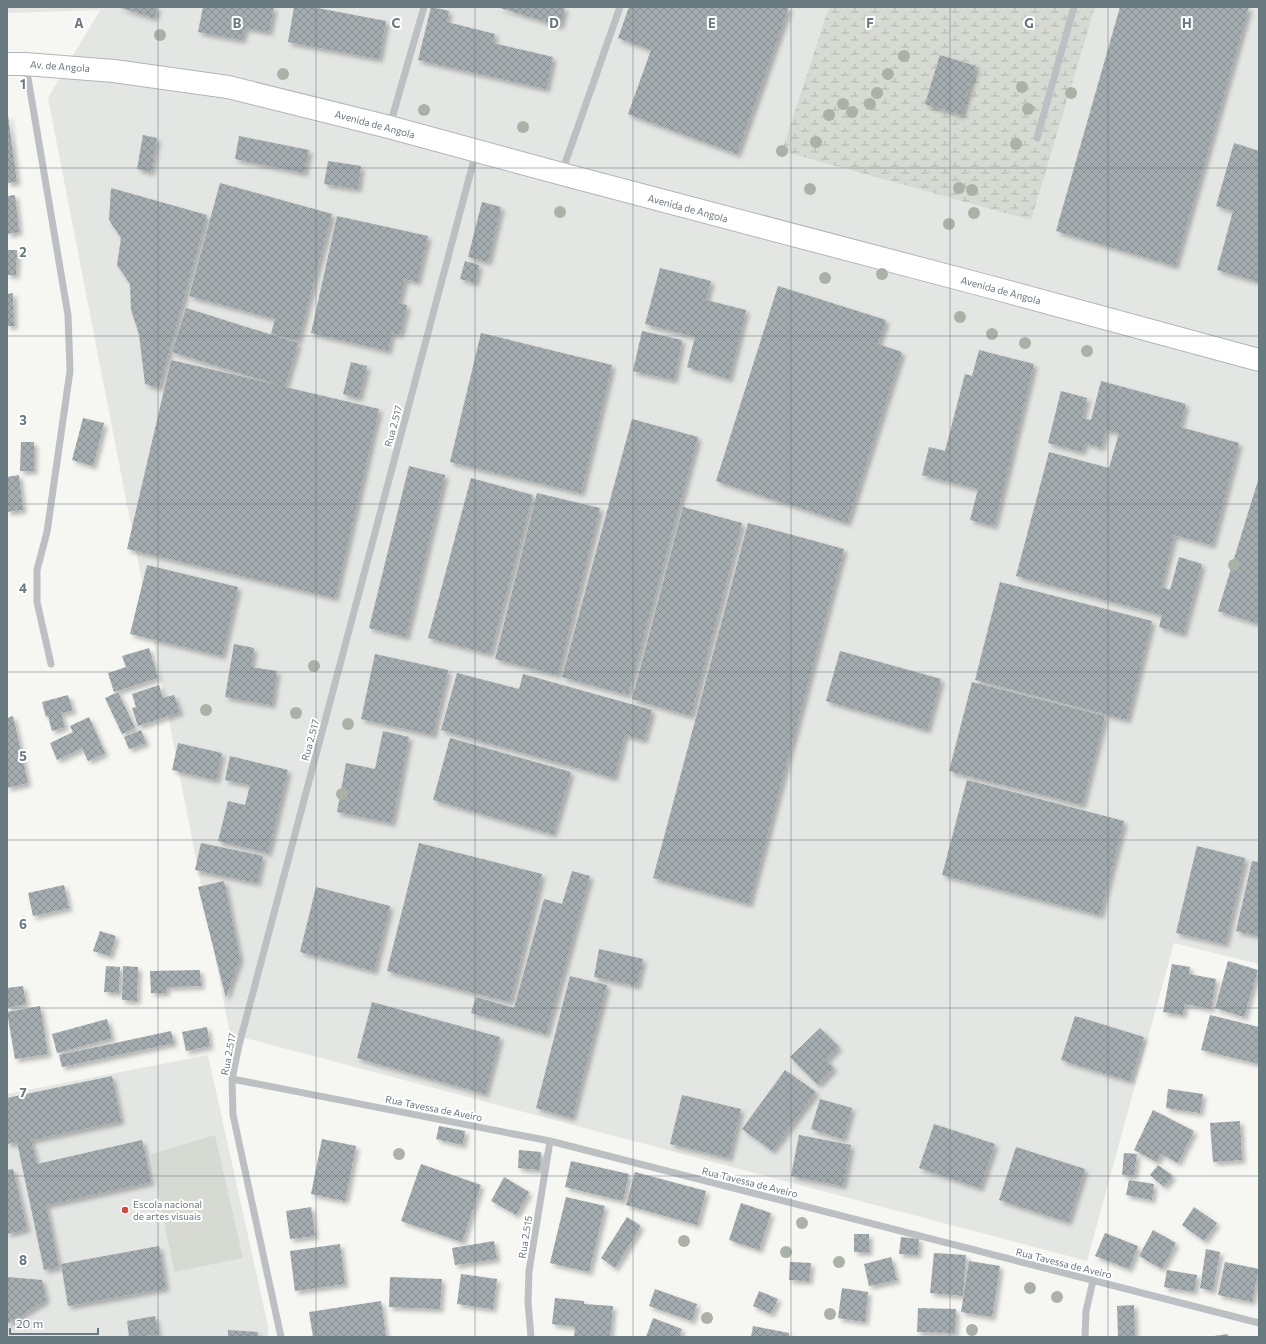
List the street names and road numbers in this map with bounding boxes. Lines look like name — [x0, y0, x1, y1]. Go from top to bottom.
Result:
street label: Av. de Angola — [30, 58, 90, 74]
street label: Avenida de Angola — [334, 108, 416, 140]
street label: Avenida de Angola — [647, 192, 729, 224]
street label: Avenida de Angola — [960, 274, 1042, 306]
street label: Rua 2.517 — [382, 404, 404, 448]
street label: Rua 2.517 — [299, 718, 321, 762]
street label: Rua 2.517 — [218, 1032, 238, 1076]
street label: Rua Tavessa de Aveiro — [384, 1093, 484, 1123]
street label: Rua Tavessa de Aveiro — [701, 1164, 799, 1200]
street label: Rua 2.515 — [516, 1215, 534, 1259]
street label: Rua Tavessa de Aveiro — [1015, 1245, 1113, 1281]

